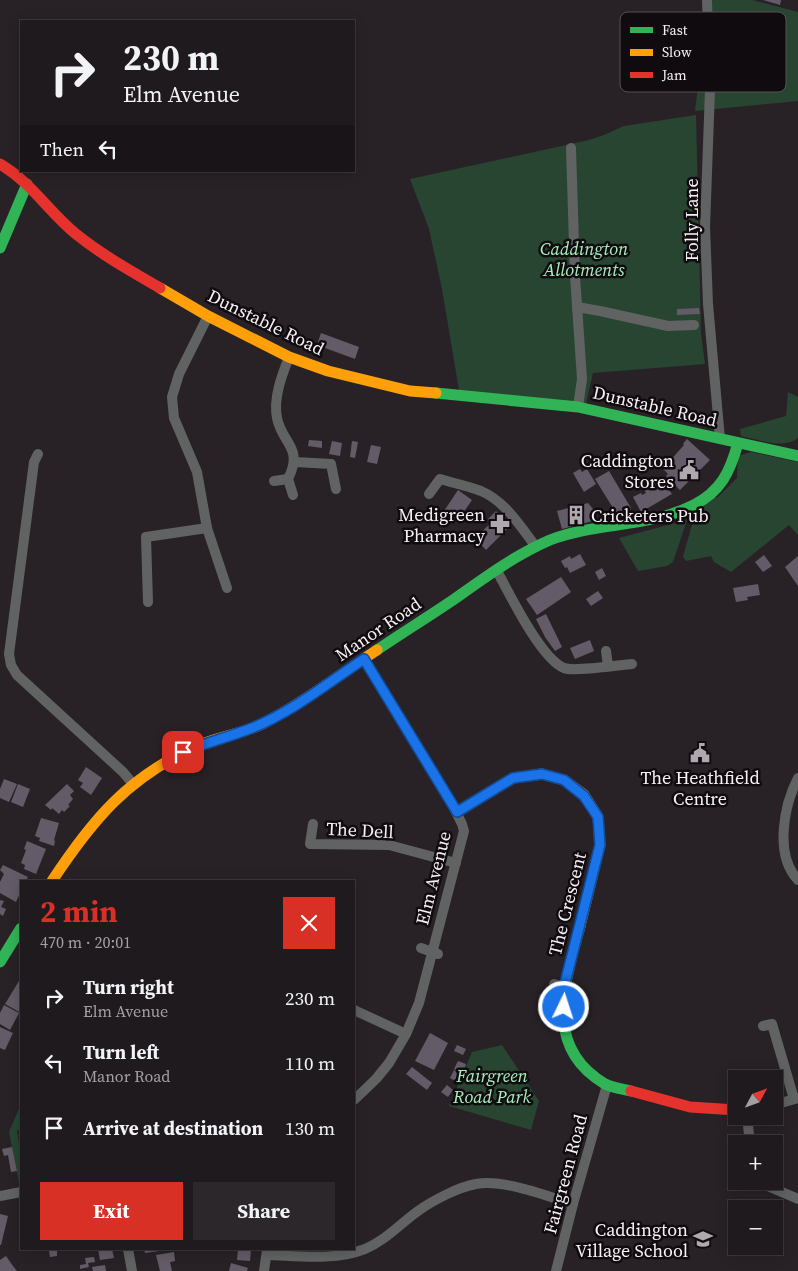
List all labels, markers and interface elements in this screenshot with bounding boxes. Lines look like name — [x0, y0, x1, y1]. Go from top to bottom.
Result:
legend — [620, 12, 786, 92]
text: Fast — [662, 20, 688, 40]
text: 230 m — [123, 34, 219, 82]
icon: right — [40, 40, 105, 105]
text: Slow — [662, 42, 692, 62]
text: Jam — [661, 65, 687, 85]
text: Elm Avenue — [123, 79, 240, 109]
icon: left — [94, 135, 122, 163]
text: Then — [40, 136, 84, 162]
street label: Folly Lane — [679, 178, 704, 262]
park label: Caddington Allotments — [540, 236, 628, 282]
street label: Dunstable Road — [204, 283, 328, 361]
street label: Dunstable Road — [590, 380, 720, 432]
place label: Caddington Stores — [581, 448, 674, 494]
public building icon: Caddington Stores — [678, 459, 700, 481]
place label: Medigreen Pharmacy — [398, 502, 486, 548]
place label: Cricketers Pub — [591, 503, 709, 528]
building icon: Cricketers Pub — [565, 504, 587, 526]
pharmacy icon: Medigreen Pharmacy — [489, 513, 511, 535]
street label: Manor Road — [330, 591, 426, 667]
pin — [162, 731, 204, 773]
icon: arrive — [169, 738, 197, 766]
public building icon: The Heathfield Centre — [689, 742, 711, 764]
place label: The Heathfield Centre — [640, 765, 760, 811]
street label: The Dell — [326, 816, 394, 844]
street label: Elm Avenue — [409, 829, 457, 927]
street label: The Crescent — [542, 850, 592, 958]
text: 2 min — [40, 891, 118, 932]
button: close — [283, 897, 335, 949]
text: 470 m · 20:01 — [40, 931, 131, 953]
text: Turn right — [83, 974, 174, 1000]
position arrow — [537, 980, 589, 1032]
icon: right — [40, 984, 68, 1012]
text: 230 m — [285, 985, 335, 1011]
text: Elm Avenue — [83, 1000, 168, 1022]
text: Turn left — [83, 1039, 159, 1065]
icon: left — [40, 1049, 68, 1077]
text: 110 m — [285, 1050, 335, 1076]
park label: Fairgreen Road Park — [452, 1063, 531, 1109]
text: Manor Road — [83, 1065, 170, 1087]
north arrow — [728, 1070, 782, 1125]
map controls — [728, 1070, 783, 1255]
street label: Fairgreen Road — [537, 1112, 593, 1236]
icon: arrive — [40, 1114, 68, 1142]
text: Arrive at destination — [83, 1115, 263, 1141]
text: 130 m — [285, 1115, 335, 1141]
button: + — [728, 1135, 783, 1190]
button: Exit — [40, 1182, 183, 1240]
button: Share — [193, 1182, 335, 1240]
button: − — [728, 1200, 783, 1255]
place label: Caddington Village School — [575, 1217, 688, 1263]
school or university icon: Caddington Village School — [692, 1228, 714, 1250]

